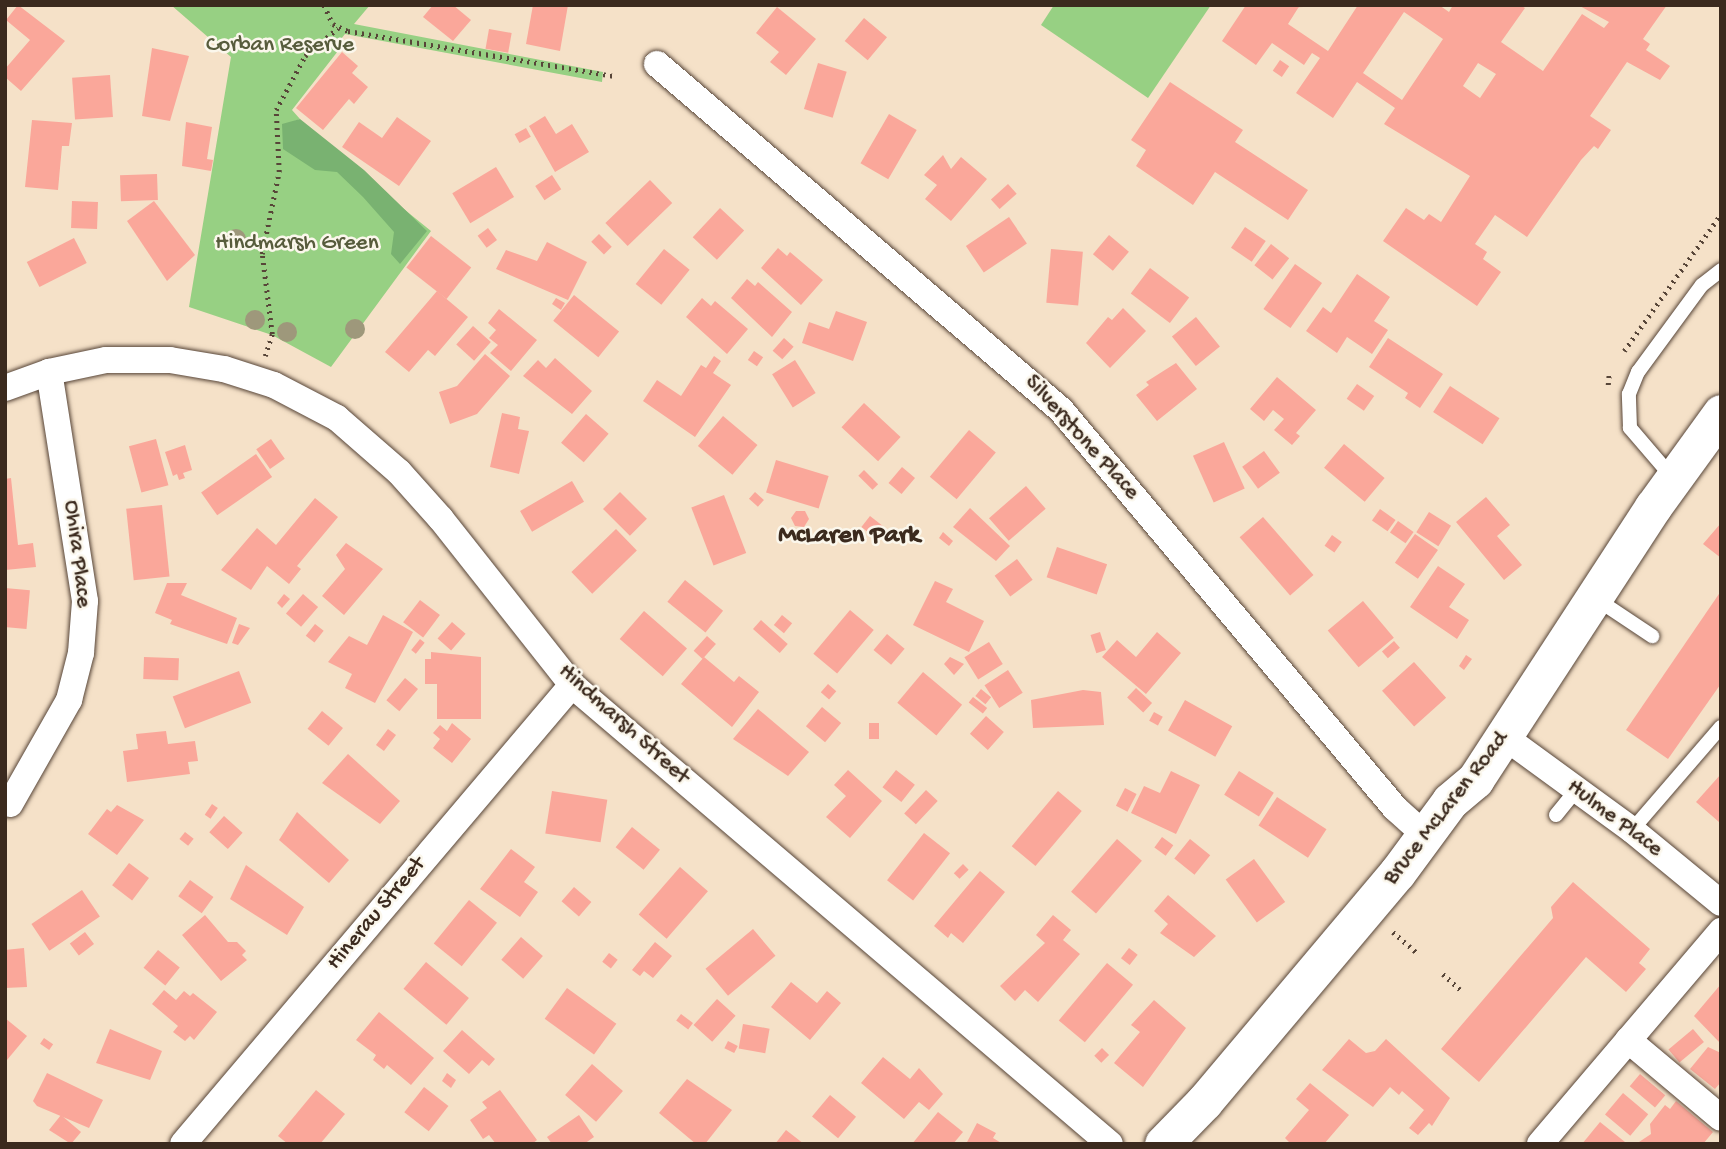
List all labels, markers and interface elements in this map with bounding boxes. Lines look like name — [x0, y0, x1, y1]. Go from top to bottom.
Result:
park label: Corban Reserve — [206, 32, 354, 60]
park label: Hindmarsh Green — [215, 230, 379, 258]
street label: Silverstone Place — [1018, 370, 1144, 506]
street label: Ohira Place — [56, 499, 96, 609]
district label: McLaren Park — [778, 521, 920, 553]
street label: Hindmarsh Street — [552, 659, 694, 791]
street label: Bruce McLaren Road — [1378, 727, 1516, 891]
street label: Hulme Place — [1561, 774, 1667, 864]
street label: Hinerau Street — [322, 852, 432, 976]

